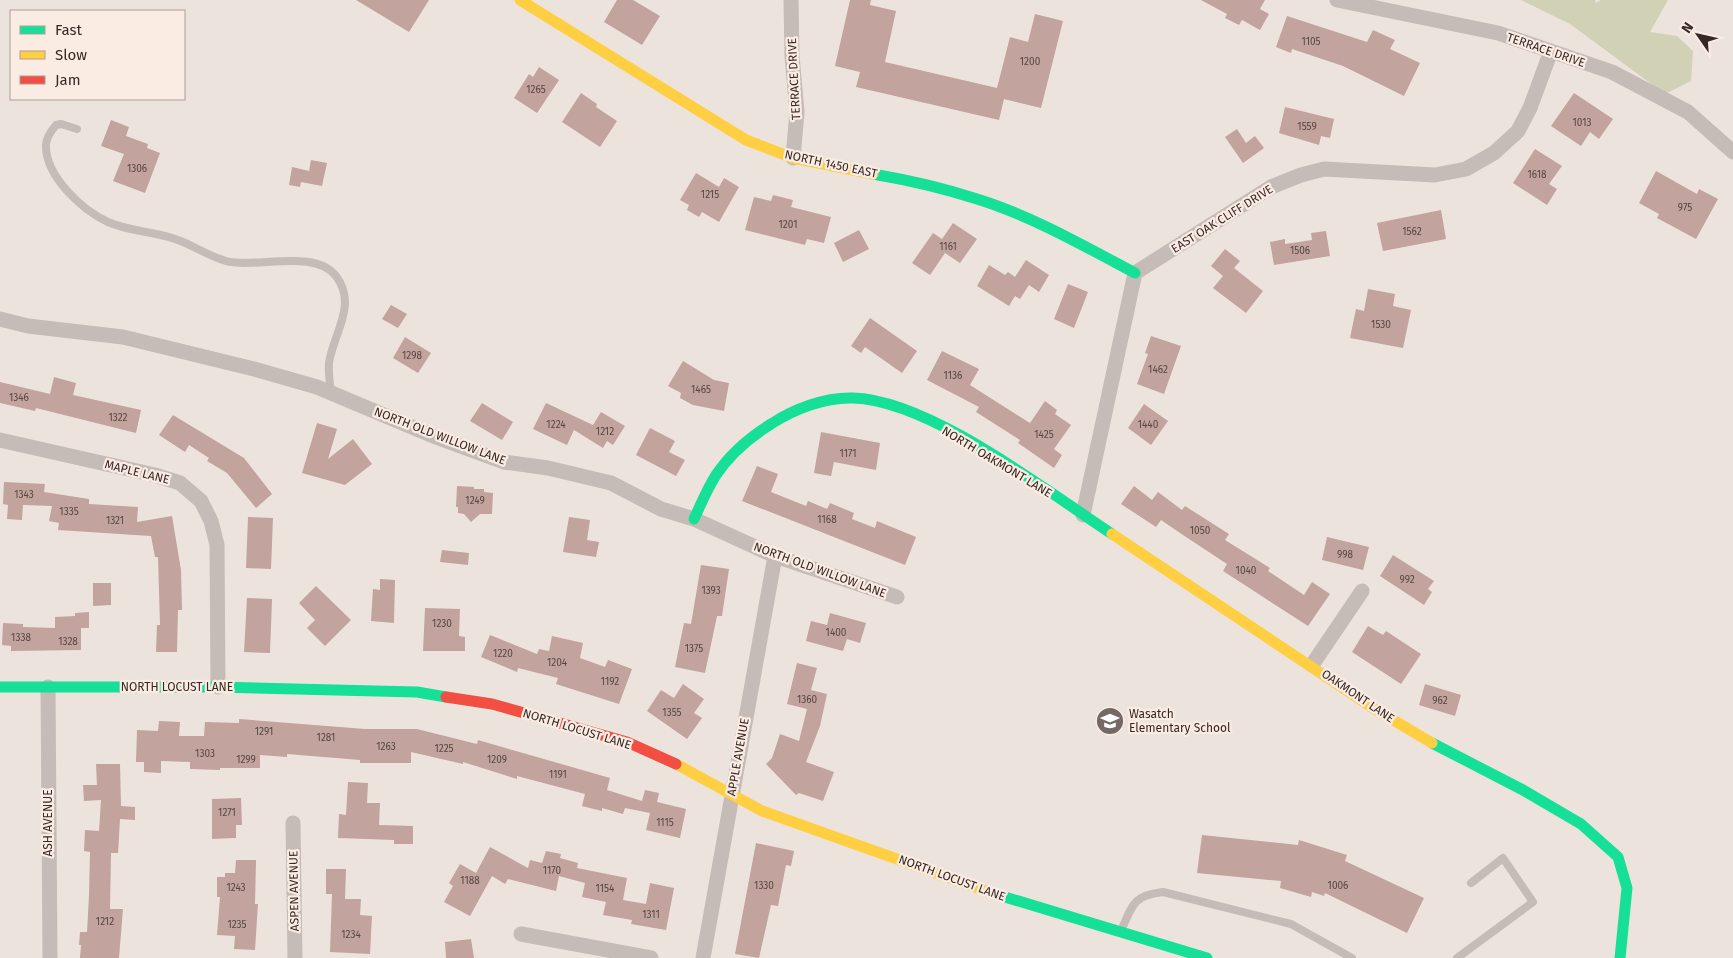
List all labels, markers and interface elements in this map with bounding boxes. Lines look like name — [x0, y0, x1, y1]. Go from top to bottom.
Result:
legend — [10, 10, 185, 100]
north arrow — [1673, 10, 1723, 60]
text: N — [1678, 19, 1697, 37]
text: Fast — [55, 21, 82, 39]
street label: TERRACE DRIVE — [1505, 30, 1587, 70]
house number: 1105 — [1301, 36, 1321, 48]
street label: TERRACE DRIVE — [785, 38, 803, 120]
text: Slow — [55, 46, 87, 64]
house number: 1200 — [1020, 56, 1041, 68]
text: Jam — [55, 71, 81, 89]
house number: 1265 — [526, 84, 546, 96]
house number: 1013 — [1573, 117, 1591, 129]
house number: 1559 — [1297, 121, 1317, 133]
street label: NORTH 1450 EAST — [783, 147, 879, 181]
house number: 1306 — [127, 163, 147, 175]
house number: 1618 — [1527, 169, 1547, 181]
street label: EAST OAK CLIFF DRIVE — [1169, 182, 1275, 256]
house number: 1215 — [701, 189, 719, 201]
house number: 975 — [1678, 202, 1692, 214]
house number: 1201 — [779, 219, 797, 231]
house number: 1562 — [1402, 226, 1422, 238]
house number: 1161 — [939, 241, 957, 253]
house number: 1506 — [1290, 245, 1310, 257]
house number: 1530 — [1371, 319, 1391, 331]
house number: 1298 — [402, 350, 422, 362]
house number: 1462 — [1148, 364, 1168, 376]
house number: 1136 — [944, 370, 962, 382]
house number: 1465 — [691, 384, 711, 396]
house number: 1346 — [9, 392, 29, 404]
street label: NORTH OLD WILLOW LANE — [372, 404, 508, 468]
house number: 1322 — [108, 412, 128, 424]
house number: 1224 — [546, 419, 566, 431]
house number: 1440 — [1138, 419, 1159, 431]
street label: NORTH OAKMONT LANE — [939, 424, 1055, 500]
house number: 1212 — [596, 426, 614, 438]
house number: 1425 — [1034, 429, 1054, 441]
house number: 1171 — [839, 448, 857, 460]
street label: MAPLE LANE — [103, 457, 171, 487]
house number: 1343 — [14, 489, 34, 501]
house number: 1249 — [465, 495, 485, 507]
house number: 1335 — [59, 506, 79, 518]
house number: 1168 — [817, 514, 837, 526]
house number: 1321 — [106, 515, 124, 527]
house number: 1050 — [1190, 525, 1211, 537]
street label: NORTH OLD WILLOW LANE — [752, 539, 888, 601]
house number: 998 — [1337, 549, 1353, 561]
house number: 1040 — [1236, 565, 1257, 577]
house number: 992 — [1399, 574, 1415, 586]
house number: 1393 — [701, 585, 721, 597]
house number: 1230 — [432, 618, 452, 630]
house number: 1400 — [826, 627, 847, 639]
house number: 1338 — [11, 632, 31, 644]
house number: 1328 — [58, 636, 78, 648]
house number: 1375 — [685, 643, 703, 655]
house number: 1220 — [493, 648, 513, 660]
house number: 1204 — [547, 657, 568, 669]
street label: OAKMONT LANE — [1319, 667, 1397, 725]
house number: 1192 — [601, 676, 619, 688]
street label: NORTH LOCUST LANE — [121, 680, 233, 694]
house number: 1360 — [797, 694, 818, 706]
house number: 962 — [1432, 695, 1448, 707]
street label: NORTH LOCUST LANE — [521, 706, 633, 752]
school or university icon: Wasatch Elementary School — [1095, 706, 1125, 736]
house number: 1355 — [662, 707, 682, 719]
place label: Wasatch Elementary School — [1129, 707, 1231, 735]
street label: APPLE AVENUE — [724, 717, 752, 797]
house number: 1291 — [255, 726, 273, 738]
house number: 1281 — [317, 732, 335, 744]
house number: 1263 — [376, 741, 396, 753]
house number: 1225 — [434, 743, 454, 755]
house number: 1303 — [195, 748, 215, 760]
house number: 1299 — [236, 754, 256, 766]
house number: 1209 — [487, 754, 507, 766]
house number: 1191 — [549, 769, 567, 781]
street label: ASH AVENUE — [41, 789, 55, 857]
house number: 1271 — [218, 807, 236, 819]
house number: 1115 — [656, 817, 674, 829]
street label: ASPEN AVENUE — [286, 851, 302, 931]
street label: NORTH LOCUST LANE — [897, 852, 1007, 904]
house number: 1170 — [543, 865, 562, 877]
house number: 1188 — [460, 875, 480, 887]
house number: 1330 — [754, 880, 774, 892]
house number: 1006 — [1328, 880, 1348, 892]
house number: 1243 — [226, 882, 246, 894]
house number: 1154 — [596, 883, 615, 895]
house number: 1311 — [642, 909, 660, 921]
house number: 1212 — [96, 916, 114, 928]
house number: 1235 — [227, 919, 247, 931]
house number: 1234 — [341, 929, 361, 941]

